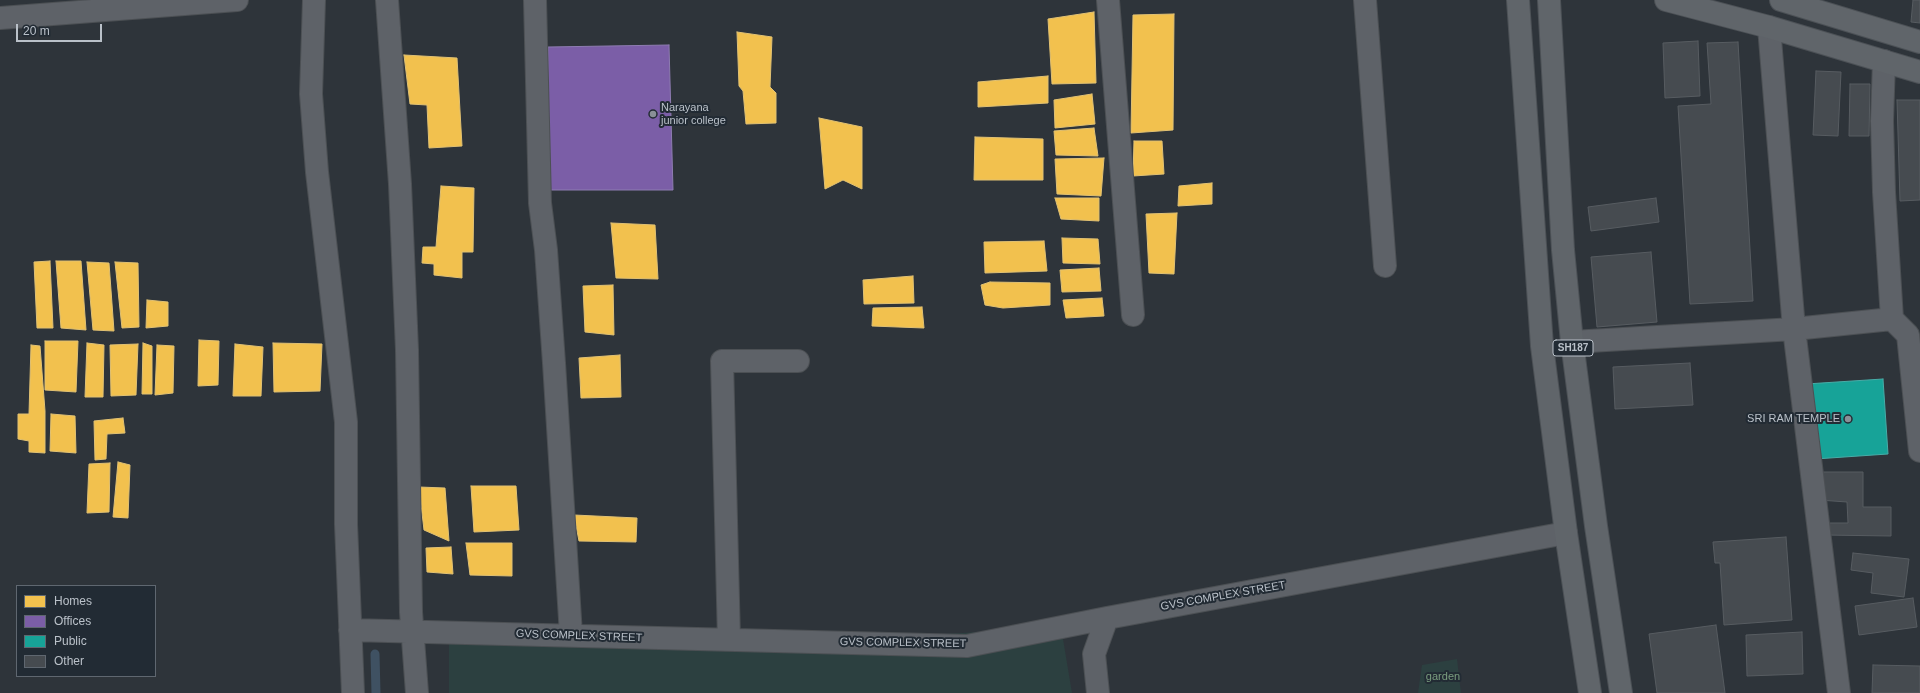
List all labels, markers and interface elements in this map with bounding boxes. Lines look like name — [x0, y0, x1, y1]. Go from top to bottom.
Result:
scale bar — [18, 16, 104, 42]
text: 20 m — [23, 24, 50, 38]
place label: Narayana junior college — [661, 101, 726, 127]
marker: Narayana junior college — [648, 109, 658, 119]
road number: SH187 — [1553, 340, 1593, 356]
place label: SRI RAM TEMPLE — [1747, 412, 1840, 426]
marker: SRI RAM TEMPLE — [1843, 414, 1853, 424]
street label: GVS COMPLEX STREET — [1160, 579, 1286, 613]
legend — [16, 585, 156, 677]
text: Homes — [54, 594, 92, 608]
text: Offices — [54, 614, 91, 628]
street label: GVS COMPLEX STREET — [516, 627, 642, 645]
text: Public — [54, 634, 87, 648]
street label: GVS COMPLEX STREET — [840, 635, 966, 651]
text: Other — [54, 654, 84, 668]
park label: garden — [1426, 670, 1460, 684]

